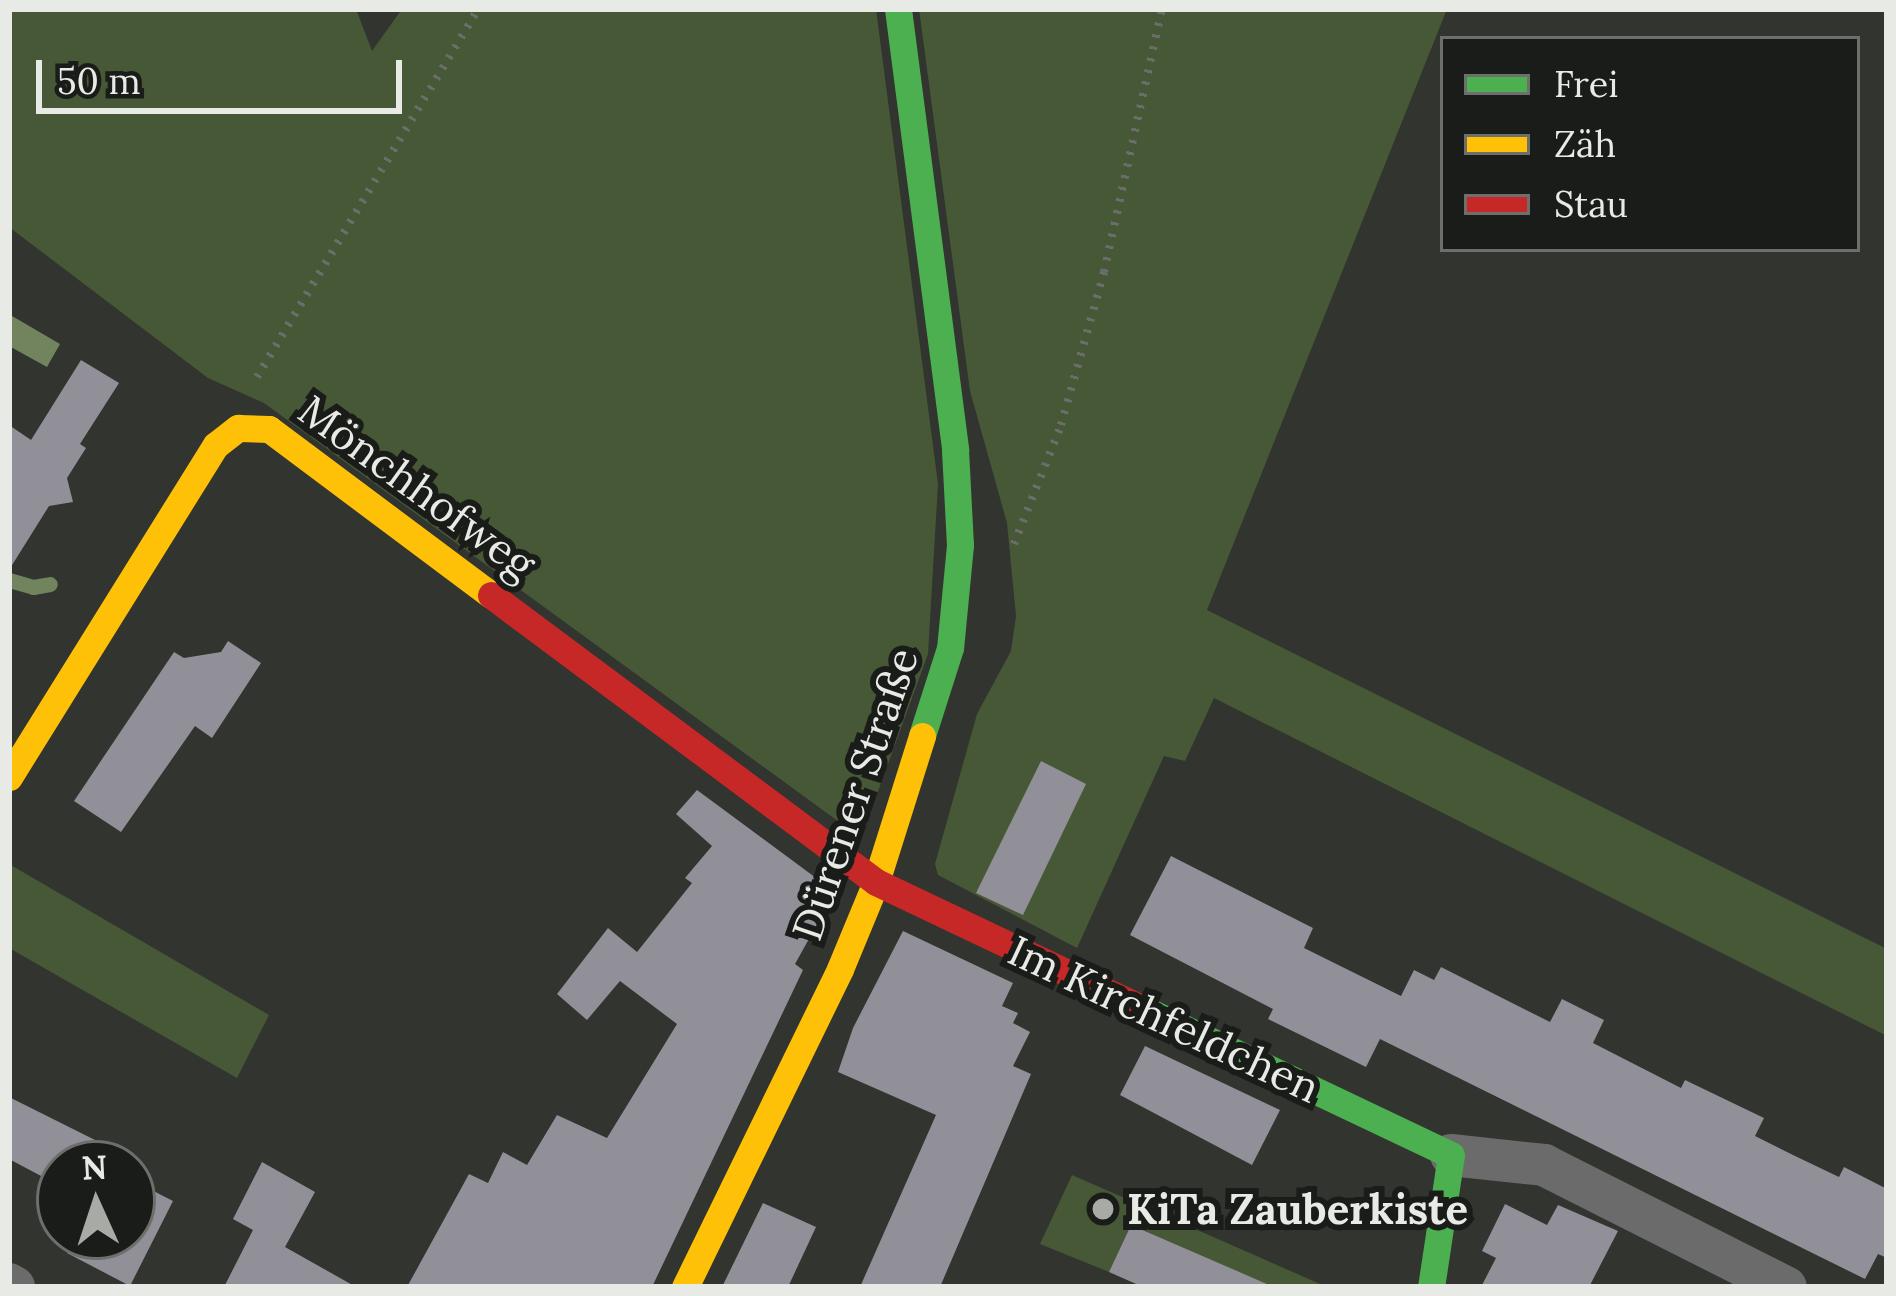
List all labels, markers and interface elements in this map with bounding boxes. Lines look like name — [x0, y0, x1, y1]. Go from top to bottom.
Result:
scale bar — [42, 36, 408, 110]
legend — [1440, 36, 1860, 252]
text: 50 m — [57, 58, 141, 104]
text: Frei — [1554, 61, 1618, 107]
text: Zäh — [1554, 121, 1616, 167]
text: Stau — [1554, 181, 1628, 227]
street label: Mönchhofweg — [289, 385, 545, 589]
street label: Dürener Straße — [781, 641, 929, 947]
street label: Im Kirchfeldchen — [1001, 925, 1327, 1113]
north arrow — [36, 1140, 156, 1260]
text: N — [80, 1145, 108, 1189]
place label: KiTa Zauberkiste — [1127, 1184, 1468, 1234]
marker: KiTa Zauberkiste — [1090, 1196, 1116, 1222]

